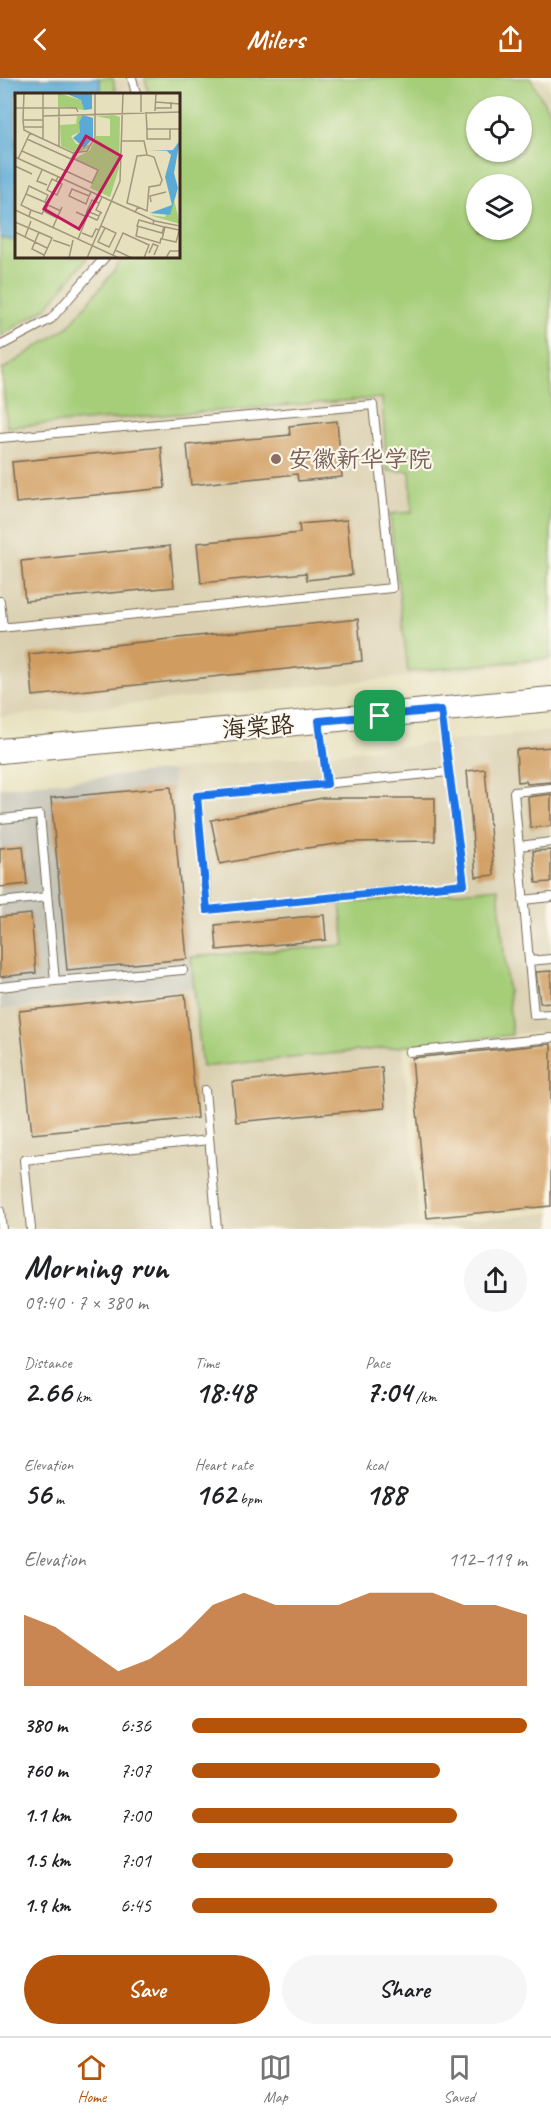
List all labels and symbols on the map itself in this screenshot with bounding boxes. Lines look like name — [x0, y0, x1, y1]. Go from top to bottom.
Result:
inset map — [15, 93, 180, 258]
place label: 安徽新华学院 — [288, 444, 432, 474]
marker: 安徽新华学院 — [269, 452, 283, 466]
pin — [354, 690, 405, 741]
street label: 海棠路 — [221, 709, 295, 745]

